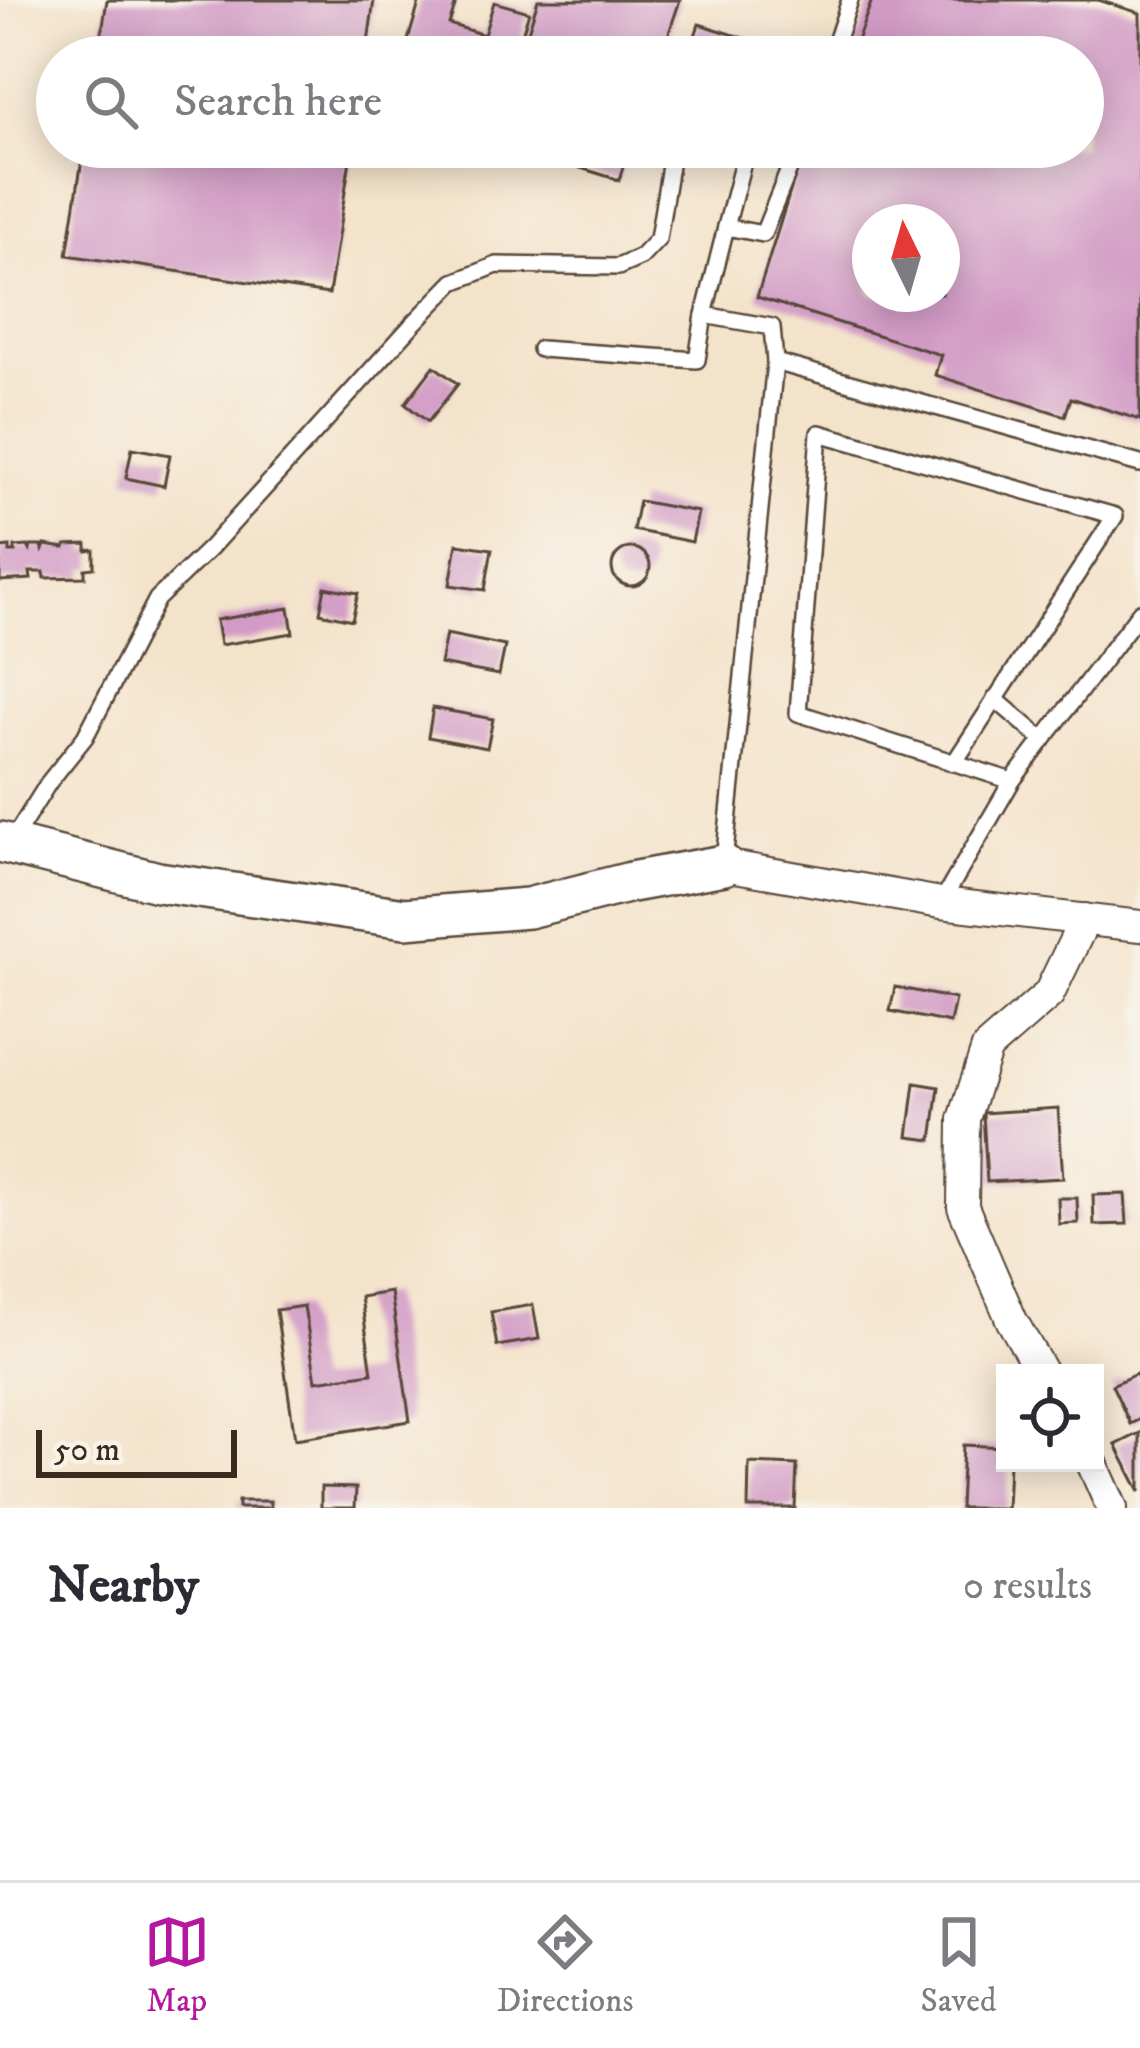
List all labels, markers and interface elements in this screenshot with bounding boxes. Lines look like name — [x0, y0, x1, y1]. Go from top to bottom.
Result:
search box — [36, 36, 1104, 168]
icon: search — [78, 69, 144, 135]
text: Search here — [174, 74, 382, 130]
north arrow — [852, 204, 960, 312]
map controls — [996, 1364, 1104, 1472]
button: locate — [996, 1364, 1104, 1472]
scale bar — [36, 1424, 237, 1477]
text: 50 m — [54, 1430, 120, 1471]
text: Nearby — [48, 1554, 199, 1618]
text: 0 results — [963, 1562, 1092, 1611]
tab: Map — [144, 1909, 210, 2022]
tab: Directions — [497, 1909, 633, 2022]
tab: Saved — [921, 1909, 996, 2022]

